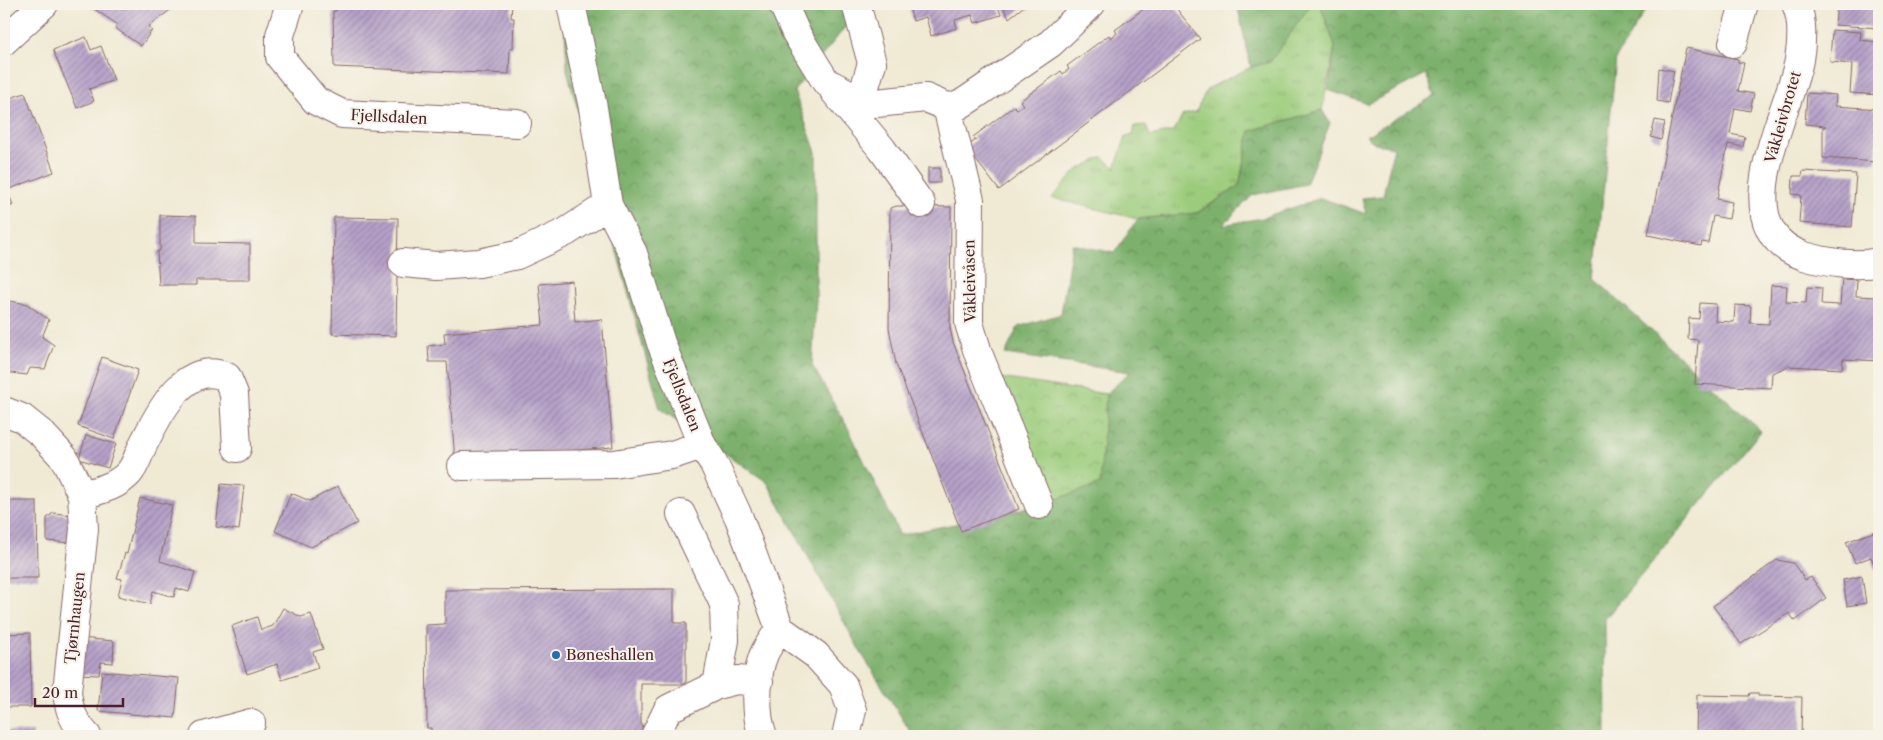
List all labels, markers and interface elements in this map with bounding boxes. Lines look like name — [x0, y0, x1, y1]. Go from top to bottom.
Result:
street label: Våkleivbrotet — [1760, 68, 1805, 166]
street label: Fjellsdalen — [350, 105, 429, 128]
street label: Våkleivåsen — [959, 239, 980, 324]
street label: Fjellsdalen — [659, 356, 706, 435]
street label: Tjørnhaugen — [60, 570, 89, 665]
place label: Bøneshallen — [566, 645, 655, 664]
marker: Bøneshallen — [550, 649, 562, 661]
scale bar — [35, 675, 122, 707]
text: 20 m — [42, 683, 78, 702]

